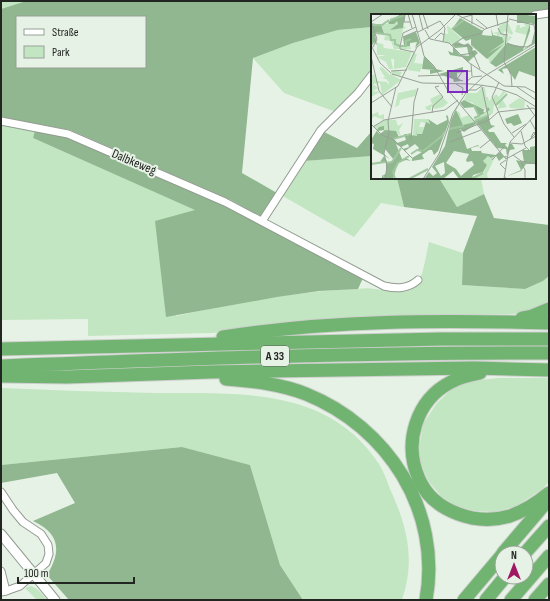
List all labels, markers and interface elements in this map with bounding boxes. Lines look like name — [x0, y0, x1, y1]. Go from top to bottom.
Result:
inset map — [371, 14, 536, 179]
legend — [16, 16, 146, 68]
text: Straße — [52, 25, 79, 40]
text: Park — [52, 45, 70, 60]
street label: Dalbkeweg — [109, 146, 159, 178]
road number: A 33 — [261, 346, 289, 366]
north arrow — [494, 545, 534, 585]
text: N — [511, 549, 517, 562]
scale bar — [18, 559, 134, 585]
text: 100 m — [24, 566, 49, 581]

